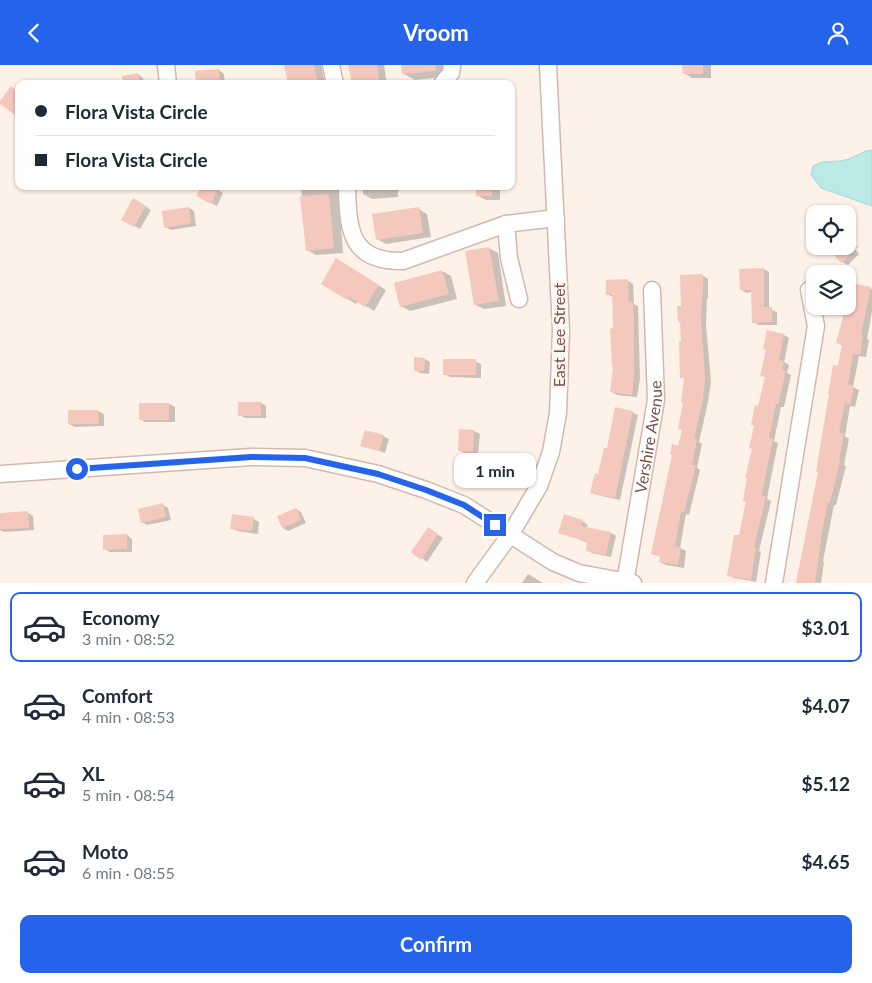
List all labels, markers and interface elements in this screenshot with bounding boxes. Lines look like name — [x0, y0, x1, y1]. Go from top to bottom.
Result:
icon: back — [20, 19, 48, 47]
text: Vroom — [403, 19, 469, 46]
icon: person — [824, 19, 852, 47]
text: Flora Vista Circle — [65, 100, 208, 123]
text: Flora Vista Circle — [65, 148, 208, 171]
map controls — [806, 205, 856, 315]
button: locate — [806, 205, 856, 255]
button: layers — [806, 265, 856, 315]
street label: East Lee Street — [549, 282, 568, 387]
street label: Vershire Avenue — [630, 380, 665, 495]
callout: 1 min — [454, 453, 536, 487]
route start — [66, 458, 88, 480]
text: 1 min — [475, 461, 515, 480]
route end — [484, 514, 506, 536]
icon: car — [22, 605, 67, 650]
text: Economy — [82, 606, 160, 629]
text: $3.01 — [801, 616, 850, 639]
text: 3 min · 08:52 — [82, 629, 175, 648]
icon: car — [22, 683, 67, 728]
text: Comfort — [82, 684, 153, 707]
text: $4.07 — [801, 694, 850, 717]
text: 4 min · 08:53 — [82, 707, 175, 726]
icon: car — [22, 761, 67, 806]
text: XL — [82, 762, 105, 785]
text: $5.12 — [801, 772, 850, 795]
text: 5 min · 08:54 — [82, 785, 175, 804]
icon: car — [22, 839, 67, 884]
text: Moto — [82, 840, 128, 863]
text: $4.65 — [801, 850, 850, 873]
text: 6 min · 08:55 — [82, 863, 175, 882]
button: Confirm — [20, 915, 852, 973]

